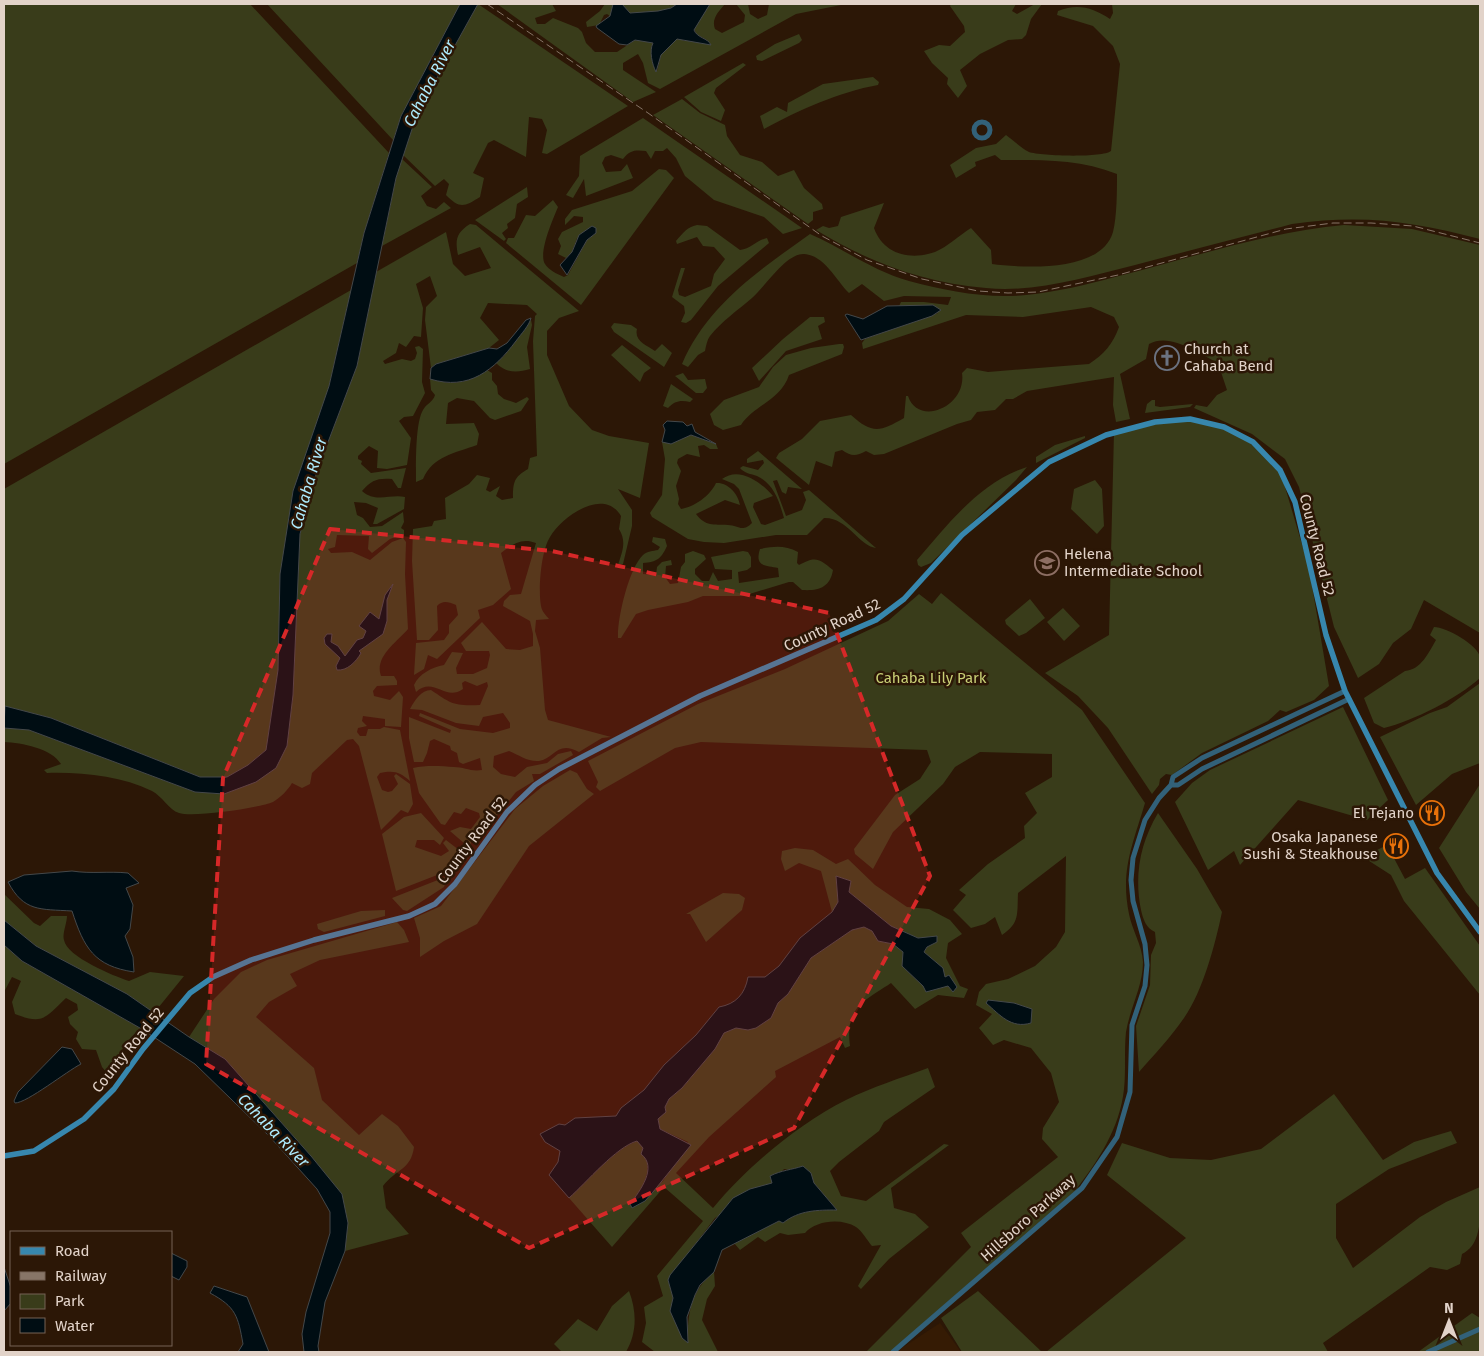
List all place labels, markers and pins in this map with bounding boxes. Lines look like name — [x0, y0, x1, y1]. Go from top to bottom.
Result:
place label: Church at Cahaba Bend — [1184, 340, 1273, 375]
church icon: Church at Cahaba Bend — [1154, 345, 1180, 371]
place label: Helena Intermediate School — [1064, 545, 1203, 580]
school or university icon: Helena Intermediate School — [1034, 550, 1060, 576]
restaurant icon: El Tejano — [1419, 800, 1445, 826]
place label: El Tejano — [1353, 804, 1414, 822]
place label: Osaka Japanese Sushi & Steakhouse — [1243, 828, 1378, 863]
restaurant icon: Osaka Japanese Sushi & Steakhouse — [1383, 833, 1409, 859]

